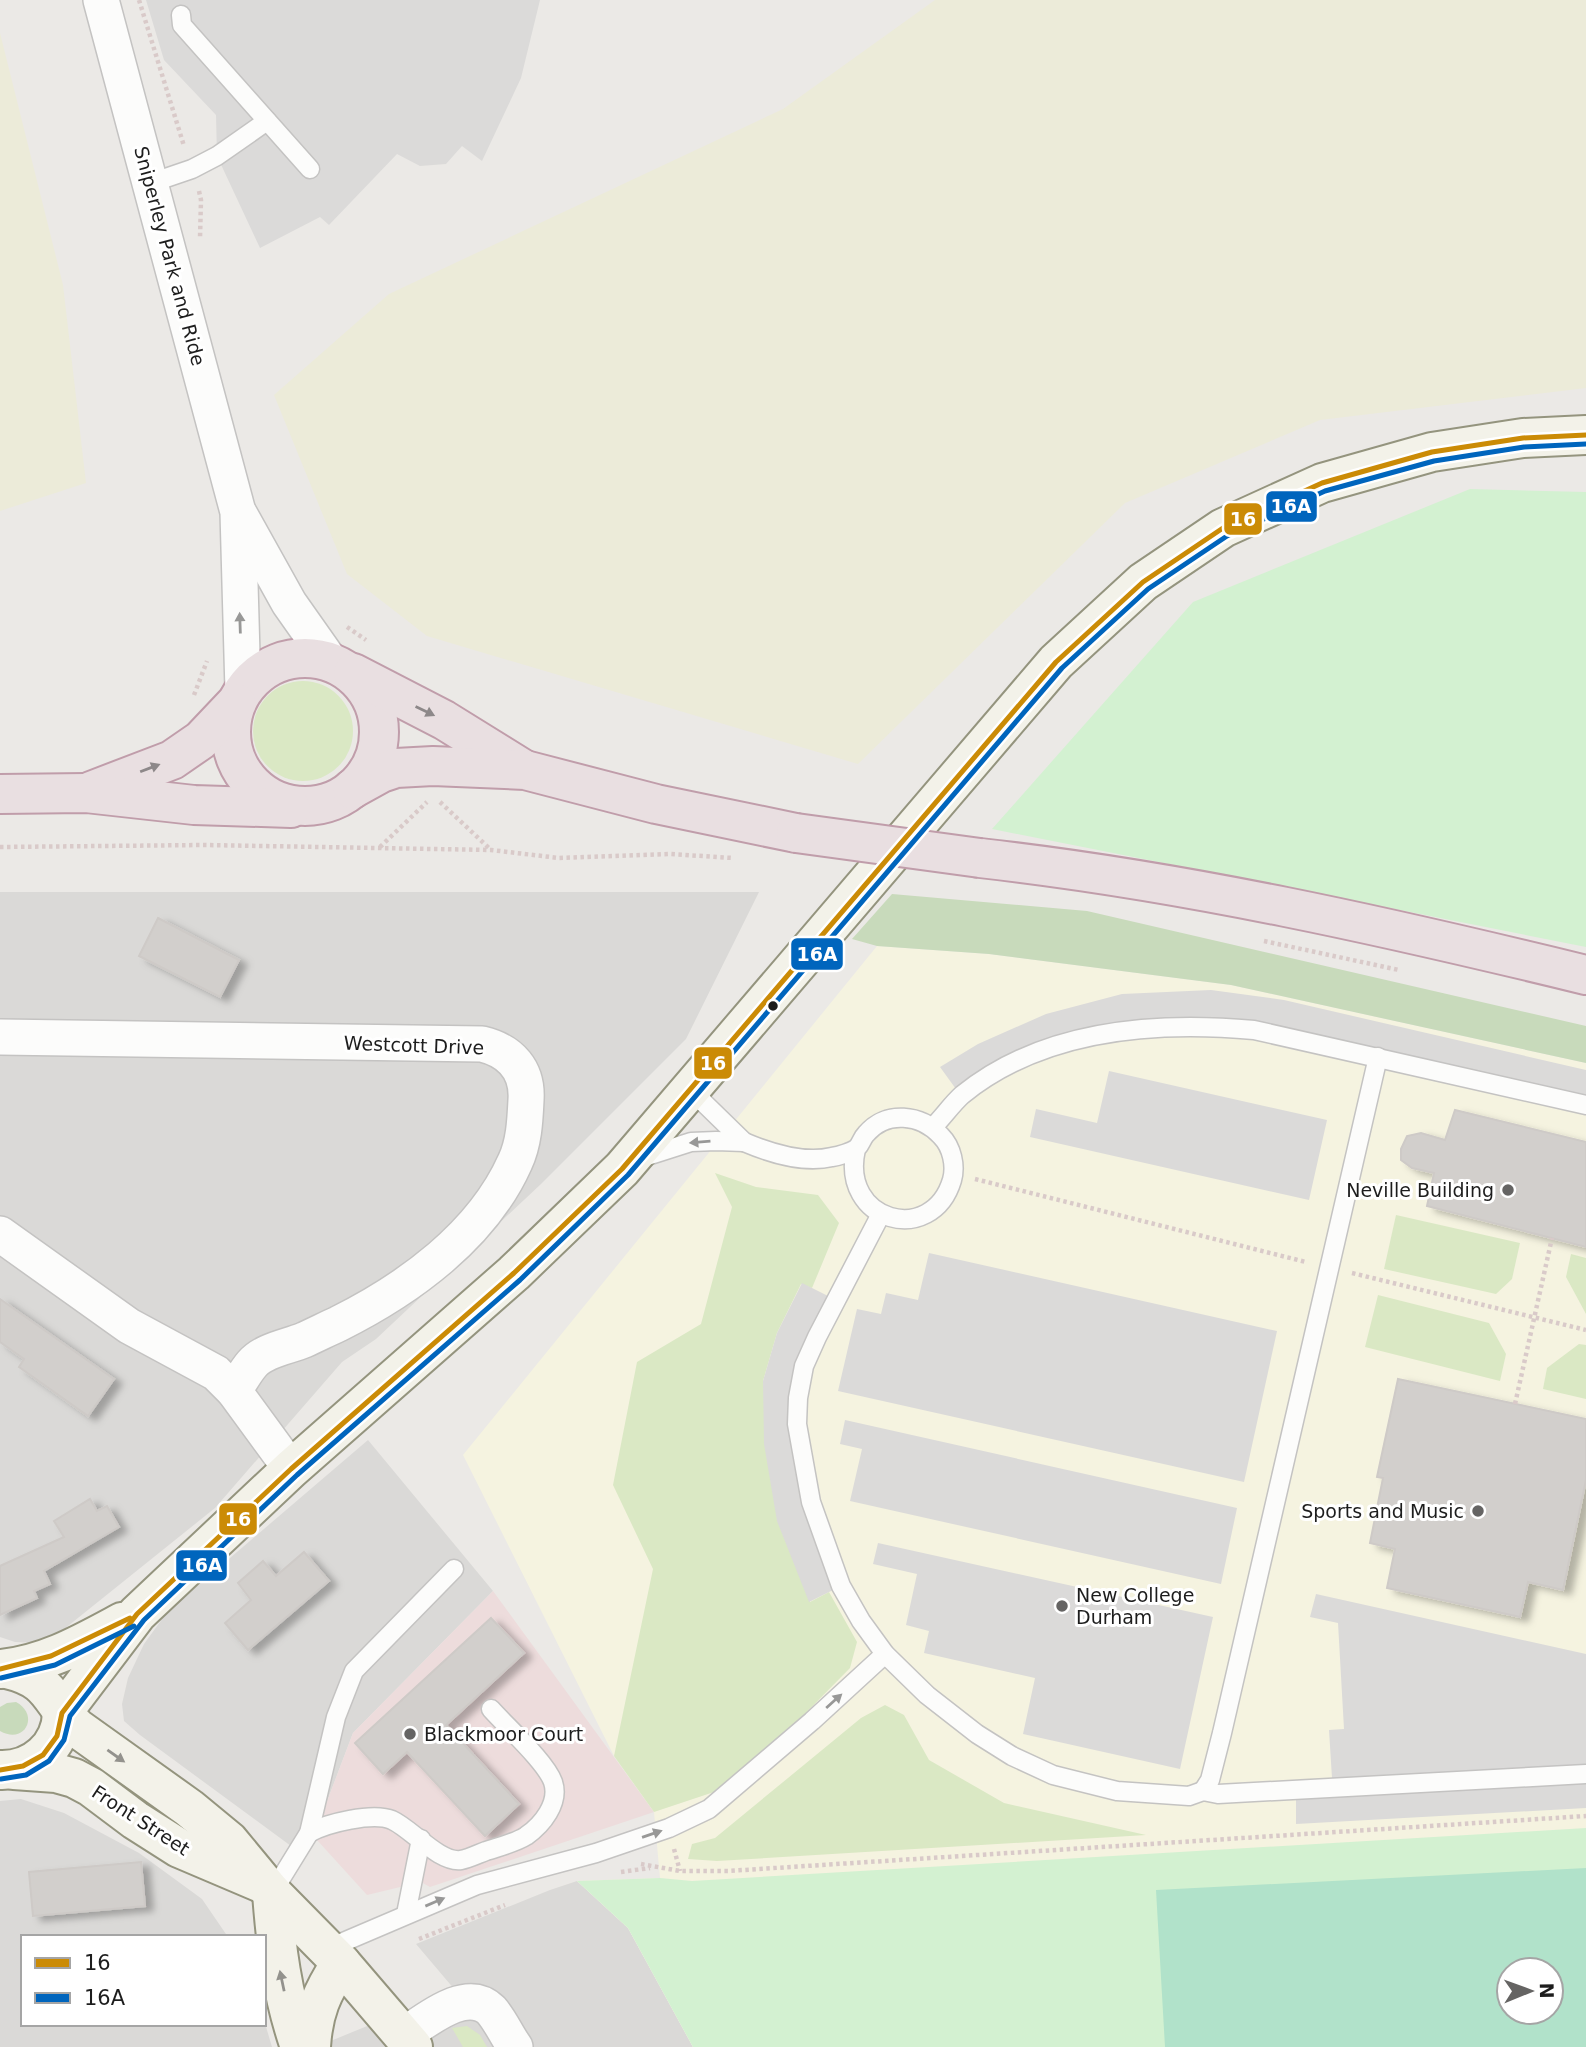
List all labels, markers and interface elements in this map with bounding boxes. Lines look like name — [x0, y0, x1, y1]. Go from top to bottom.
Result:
street label: Sniperley Park and Ride — [130, 144, 210, 368]
line badge: 16A — [1265, 490, 1318, 523]
text: 16A — [1270, 495, 1312, 517]
line badge: 16 — [1223, 502, 1263, 536]
text: 16 — [1230, 508, 1256, 530]
one-way arrow — [234, 612, 246, 634]
one-way arrow — [415, 705, 435, 716]
one-way arrow — [139, 763, 160, 774]
line badge: 16A — [790, 937, 844, 971]
text: 16A — [796, 943, 838, 965]
unlabelled marker — [766, 999, 780, 1013]
street label: Westcott Drive — [343, 1032, 485, 1058]
line badge: 16 — [693, 1046, 733, 1080]
text: 16 — [700, 1052, 726, 1074]
one-way arrow — [689, 1137, 711, 1148]
place label: Neville Building — [1346, 1179, 1494, 1201]
marker: Neville Building — [1500, 1182, 1516, 1198]
place label: Sports and Music — [1301, 1500, 1464, 1522]
line badge: 16 — [218, 1502, 258, 1536]
marker: Sports and Music — [1470, 1503, 1486, 1519]
text: 16 — [225, 1508, 251, 1530]
line badge: 16A — [175, 1549, 228, 1582]
text: 16A — [181, 1554, 223, 1576]
place label: New College Durham — [1076, 1584, 1194, 1628]
marker: New College Durham — [1054, 1598, 1070, 1614]
one-way arrow — [825, 1693, 843, 1709]
place label: Blackmoor Court — [424, 1723, 583, 1745]
marker: Blackmoor Court — [402, 1726, 418, 1742]
one-way arrow — [107, 1749, 125, 1763]
street label: Front Street — [88, 1780, 194, 1860]
one-way arrow — [641, 1828, 662, 1839]
one-way arrow — [424, 1896, 445, 1907]
legend — [21, 1935, 266, 2026]
text: 16 — [84, 1951, 111, 1975]
north arrow — [1495, 1956, 1565, 2026]
one-way arrow — [276, 1970, 287, 1992]
text: N — [1536, 1983, 1558, 1999]
text: 16A — [84, 1986, 126, 2010]

